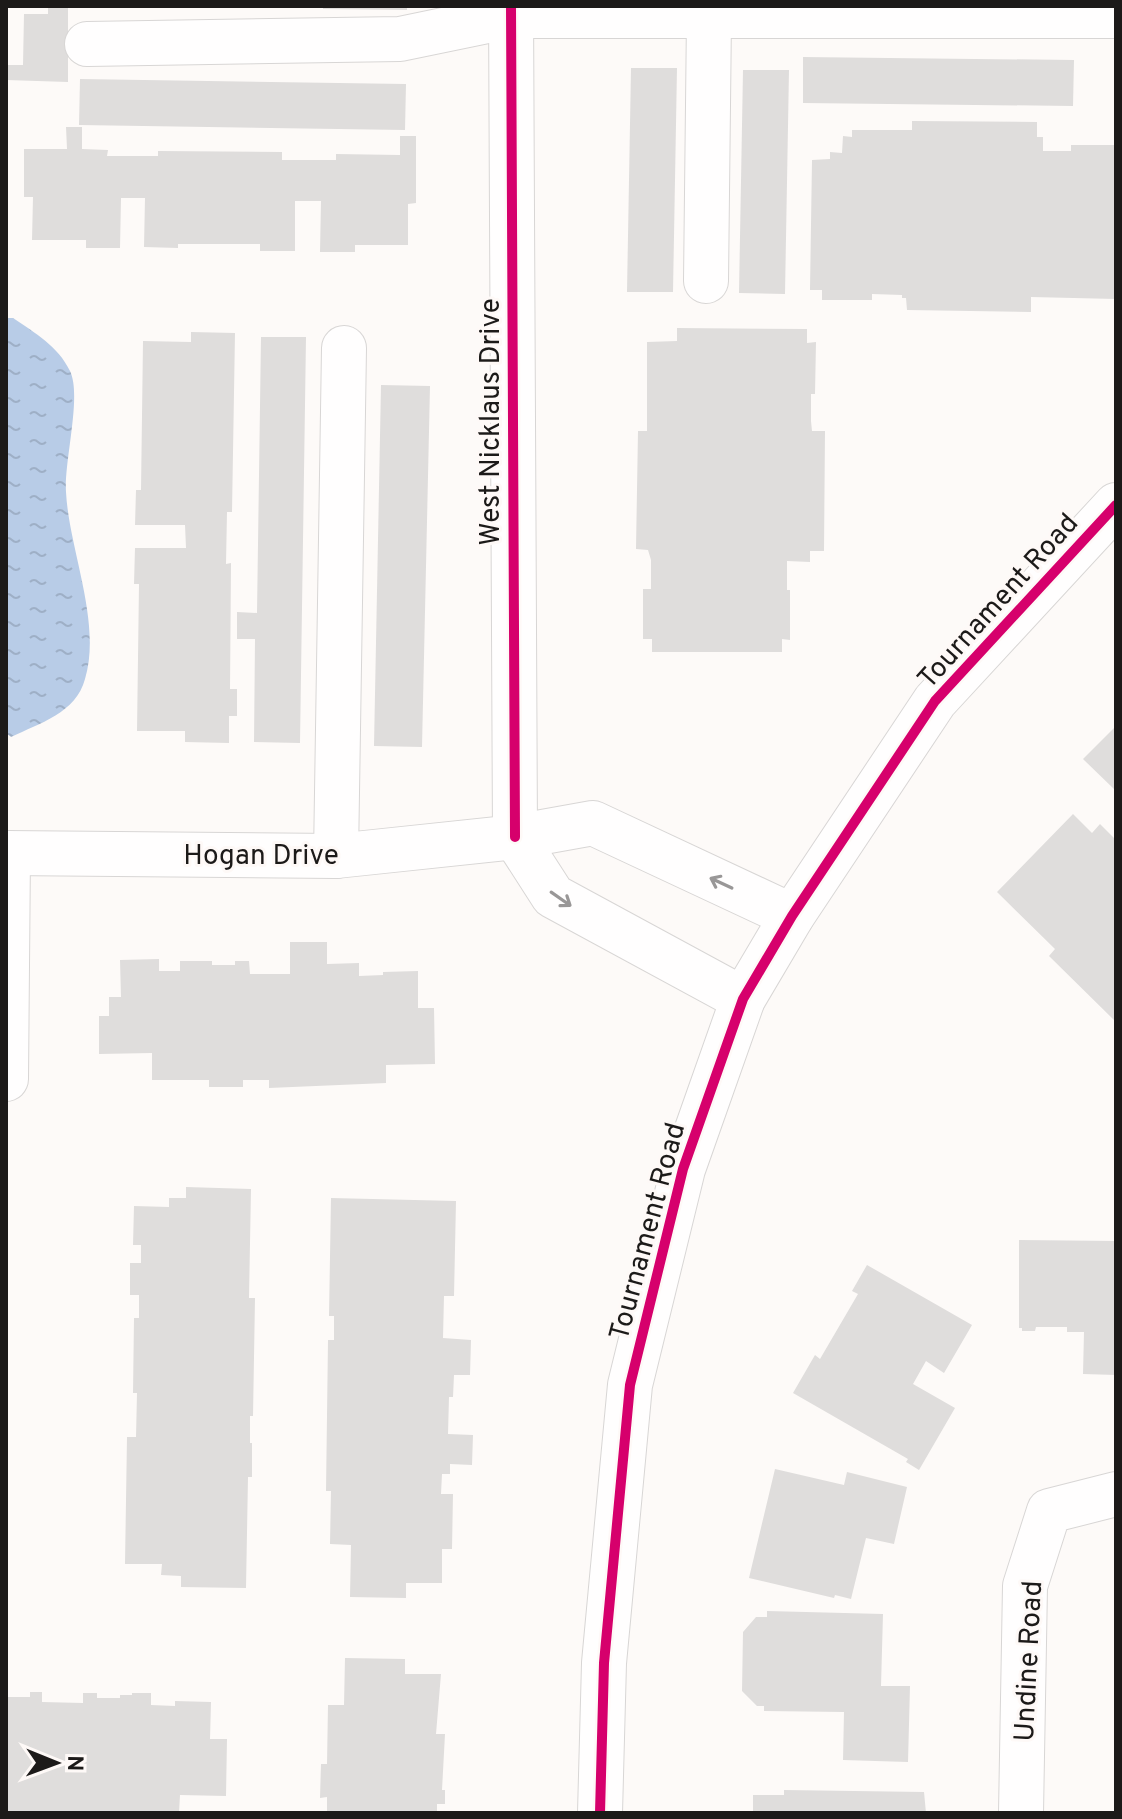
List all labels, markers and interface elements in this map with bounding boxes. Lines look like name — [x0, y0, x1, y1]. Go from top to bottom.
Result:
street label: West Nicklaus Drive — [474, 298, 510, 546]
street label: Tournament Road — [911, 507, 1088, 697]
street label: Hogan Drive — [183, 839, 339, 875]
one-way arrow — [710, 875, 734, 890]
one-way arrow — [549, 891, 571, 907]
street label: Tournament Road — [603, 1119, 695, 1345]
street label: Undine Road — [1008, 1580, 1052, 1742]
north arrow — [16, 1723, 96, 1803]
text: N — [60, 1755, 87, 1771]

